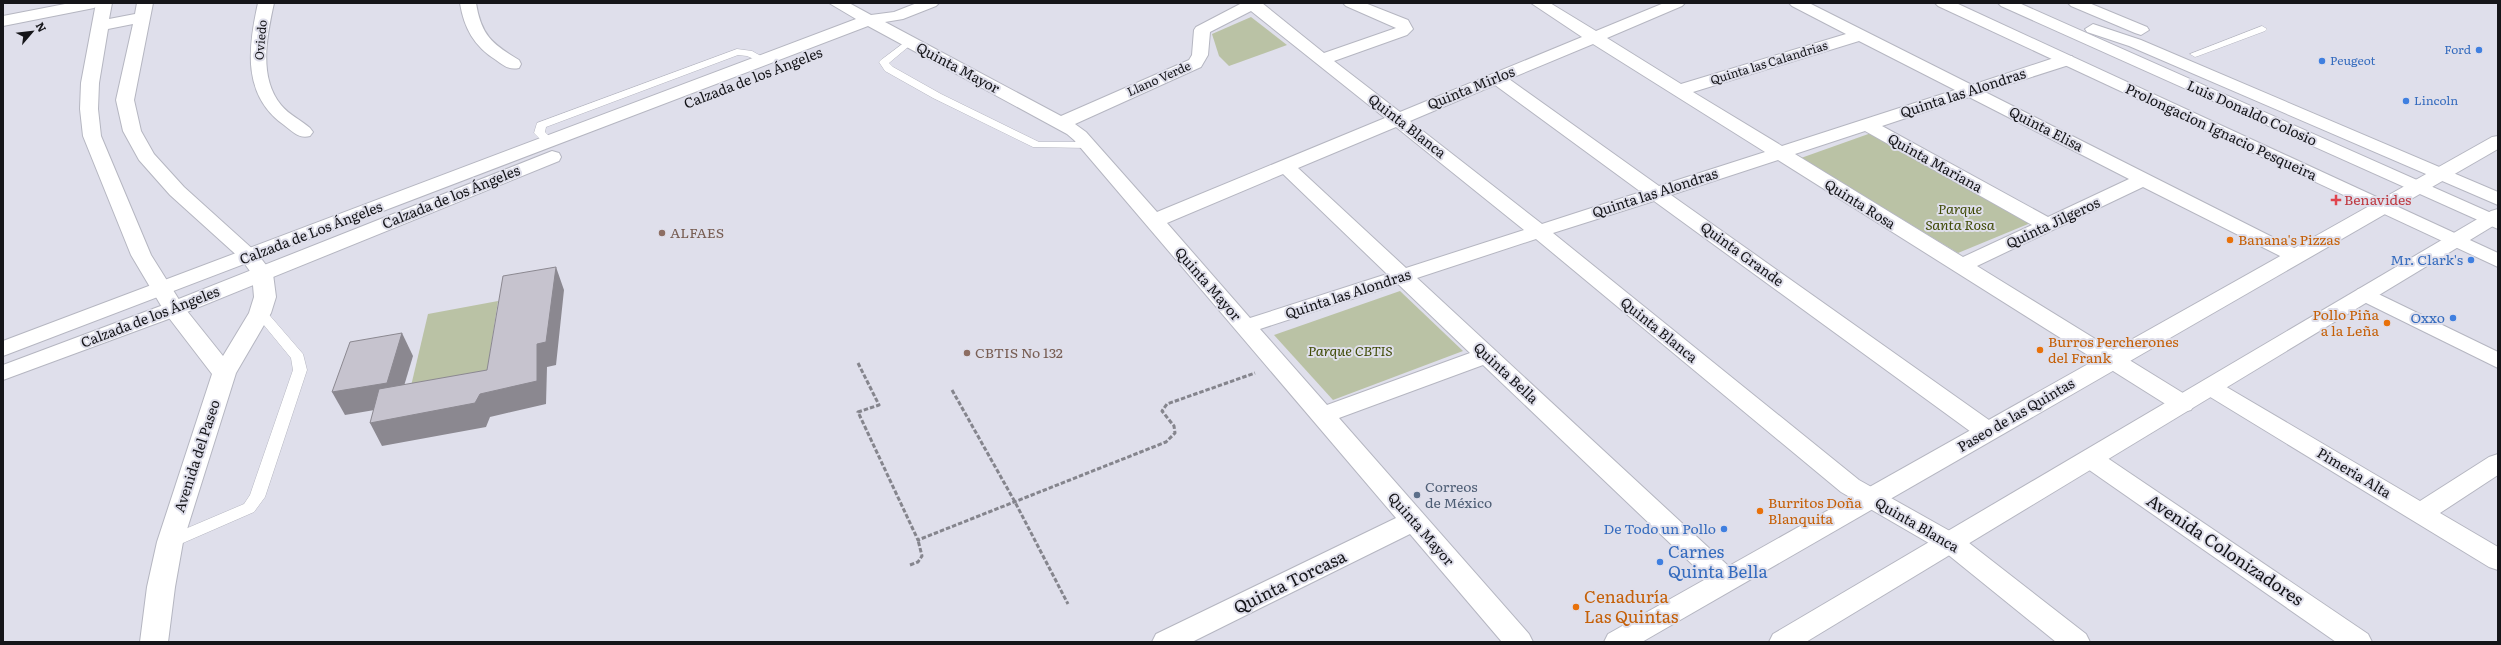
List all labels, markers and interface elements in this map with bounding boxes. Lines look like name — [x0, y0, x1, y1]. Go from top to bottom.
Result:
north arrow — [12, 12, 52, 52]
text: N — [32, 19, 51, 35]
street label: Oviedo — [249, 19, 271, 61]
street label: Quinta las Calandrias — [1708, 35, 1830, 88]
street label: Quinta Mayor — [913, 37, 1004, 98]
place label: Ford — [2444, 40, 2472, 58]
street label: Calzada de los Ángeles — [680, 41, 825, 113]
marker: Ford — [2474, 45, 2484, 55]
place label: Peugeot — [2330, 51, 2376, 69]
street label: Llano Verde — [1124, 56, 1193, 100]
marker: Peugeot — [2317, 56, 2327, 66]
street label: Quinta Mirlos — [1424, 60, 1517, 114]
street label: Quinta las Alondras — [1897, 62, 2028, 122]
street label: Luis Donaldo Colosio — [2184, 74, 2321, 150]
street label: Prolongacion Ignacio Pesqueira — [2122, 78, 2321, 185]
street label: Quinta Blanca — [1364, 88, 1451, 162]
place label: Lincoln — [2414, 91, 2458, 109]
marker: Lincoln — [2401, 96, 2411, 106]
street label: Quinta Elisa — [2006, 101, 2087, 156]
street label: Quinta Mariana — [1884, 128, 1987, 197]
street label: Calzada de los Ángeles — [379, 159, 523, 233]
street label: Quinta las Alondras — [1589, 162, 1720, 222]
street label: Quinta Rosa — [1821, 173, 1900, 233]
place label: Benavides — [2344, 189, 2411, 209]
street label: Quinta Jilgeros — [2002, 192, 2103, 253]
marker: Benavides — [2331, 195, 2341, 205]
street label: Calzada de Los Ángeles — [236, 196, 385, 269]
park label: Parque Santa Rosa — [1925, 198, 1995, 234]
street label: Quinta Grande — [1697, 216, 1788, 290]
place label: ALFAES — [670, 222, 724, 242]
marker: ALFAES — [657, 228, 667, 238]
place label: Banana's Pizzas — [2238, 229, 2340, 249]
marker: Banana's Pizzas — [2225, 235, 2235, 245]
street label: Quinta Mayor — [1171, 242, 1247, 325]
place label: Mr. Clark's — [2390, 249, 2463, 269]
marker: Mr. Clark's — [2466, 255, 2476, 265]
street label: Quinta las Alondras — [1282, 263, 1413, 323]
street label: Calzada de los Ángeles — [77, 280, 222, 352]
street label: Quinta Blanca — [1617, 292, 1703, 367]
place label: Pollo Piña a la Leña — [2312, 304, 2379, 340]
place label: Oxxo — [2410, 307, 2445, 327]
marker: Oxxo — [2448, 313, 2458, 323]
marker: Pollo Piña a la Leña — [2382, 318, 2392, 328]
place label: Burros Percherones del Frank — [2048, 331, 2179, 367]
street label: Quinta Bella — [1470, 337, 1544, 408]
park label: Parque CBTIS — [1308, 340, 1392, 360]
place label: CBTIS No 132 — [975, 342, 1063, 362]
marker: Burros Percherones del Frank — [2035, 345, 2045, 355]
marker: CBTIS No 132 — [962, 348, 972, 358]
street label: Paseo de las Quintas — [1953, 372, 2078, 456]
street label: Avenida del Paseo — [168, 397, 224, 515]
street label: Pimeria Alta — [2314, 442, 2396, 502]
place label: Correos de México — [1425, 476, 1492, 512]
street label: Quinta Mayor — [1384, 487, 1460, 570]
street label: Avenida Colonizadores — [2142, 487, 2310, 611]
marker: Correos de México — [1412, 490, 1422, 500]
place label: Burritos Doña Blanquita — [1768, 492, 1862, 528]
street label: Quinta Blanca — [1872, 492, 1964, 557]
marker: Burritos Doña Blanquita — [1755, 506, 1765, 516]
place label: De Todo un Pollo — [1603, 518, 1716, 538]
marker: De Todo un Pollo — [1719, 524, 1729, 534]
place label: Carnes Quinta Bella — [1668, 538, 1769, 583]
street label: Quinta Torcasa — [1229, 542, 1351, 619]
marker: Carnes Quinta Bella — [1655, 557, 1665, 567]
place label: Cenaduría Las Quintas — [1584, 583, 1679, 628]
marker: Cenaduría Las Quintas — [1571, 602, 1581, 612]

